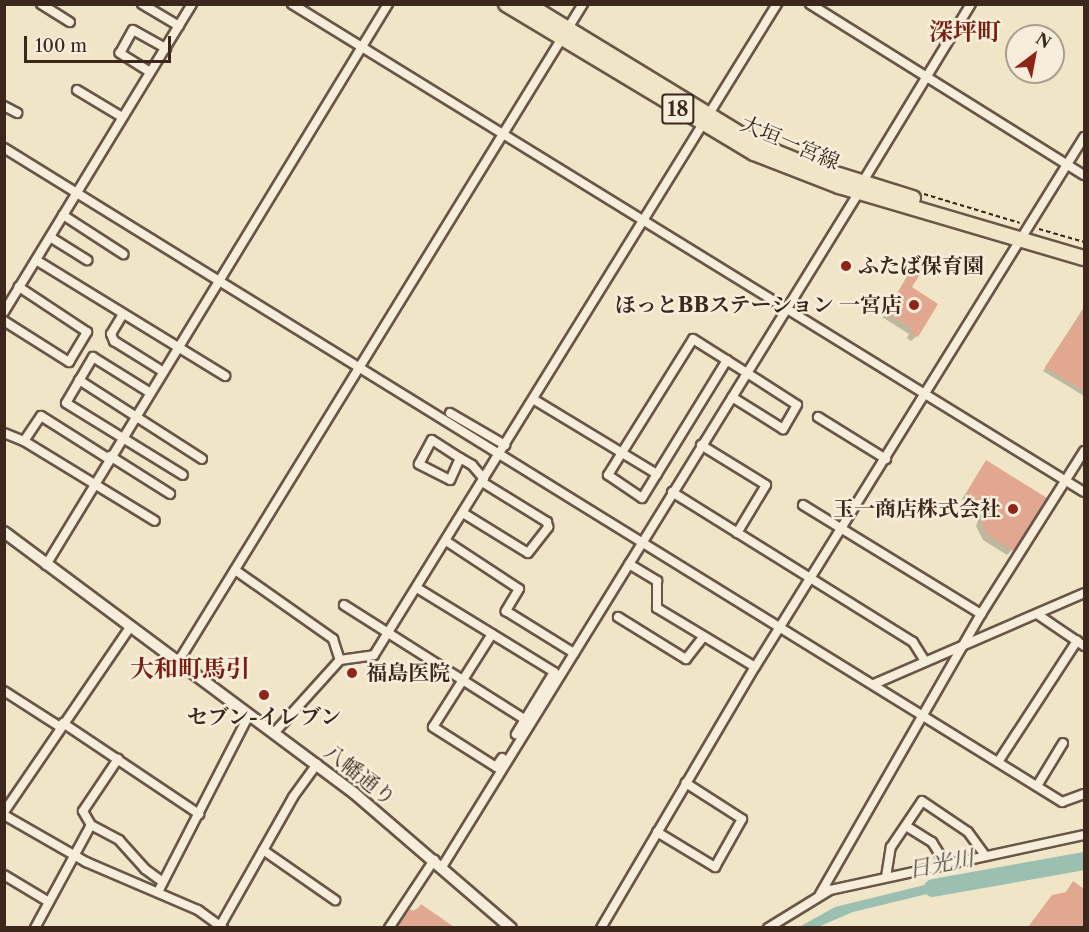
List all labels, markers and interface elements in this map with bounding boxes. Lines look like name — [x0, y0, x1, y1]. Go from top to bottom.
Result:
district label: 深坪町 — [929, 18, 1001, 46]
scale bar — [27, 24, 174, 62]
north arrow — [1005, 24, 1065, 84]
text: N — [1032, 28, 1055, 53]
text: 100 m — [35, 35, 87, 57]
road number: 18 — [660, 92, 696, 126]
street label: 大垣一宮線 — [737, 111, 843, 175]
place label: ふたば保育園 — [858, 253, 984, 279]
marker: ふたば保育園 — [839, 259, 853, 273]
place label: ほっとBBステーション 一宮店 — [614, 292, 902, 318]
marker: ほっとBBステーション 一宮店 — [907, 298, 921, 312]
place label: 玉一商店株式会社 — [833, 496, 1001, 522]
marker: 玉一商店株式会社 — [1006, 502, 1020, 516]
district label: 大和町馬引 — [130, 655, 250, 683]
place label: 福島医院 — [366, 660, 450, 686]
marker: 福島医院 — [343, 664, 361, 682]
marker: セブン-イレブン — [257, 688, 271, 702]
place label: セブン-イレブン — [186, 704, 342, 730]
street label: 八幡通り — [319, 739, 401, 811]
water label: 日光川 — [906, 845, 976, 883]

